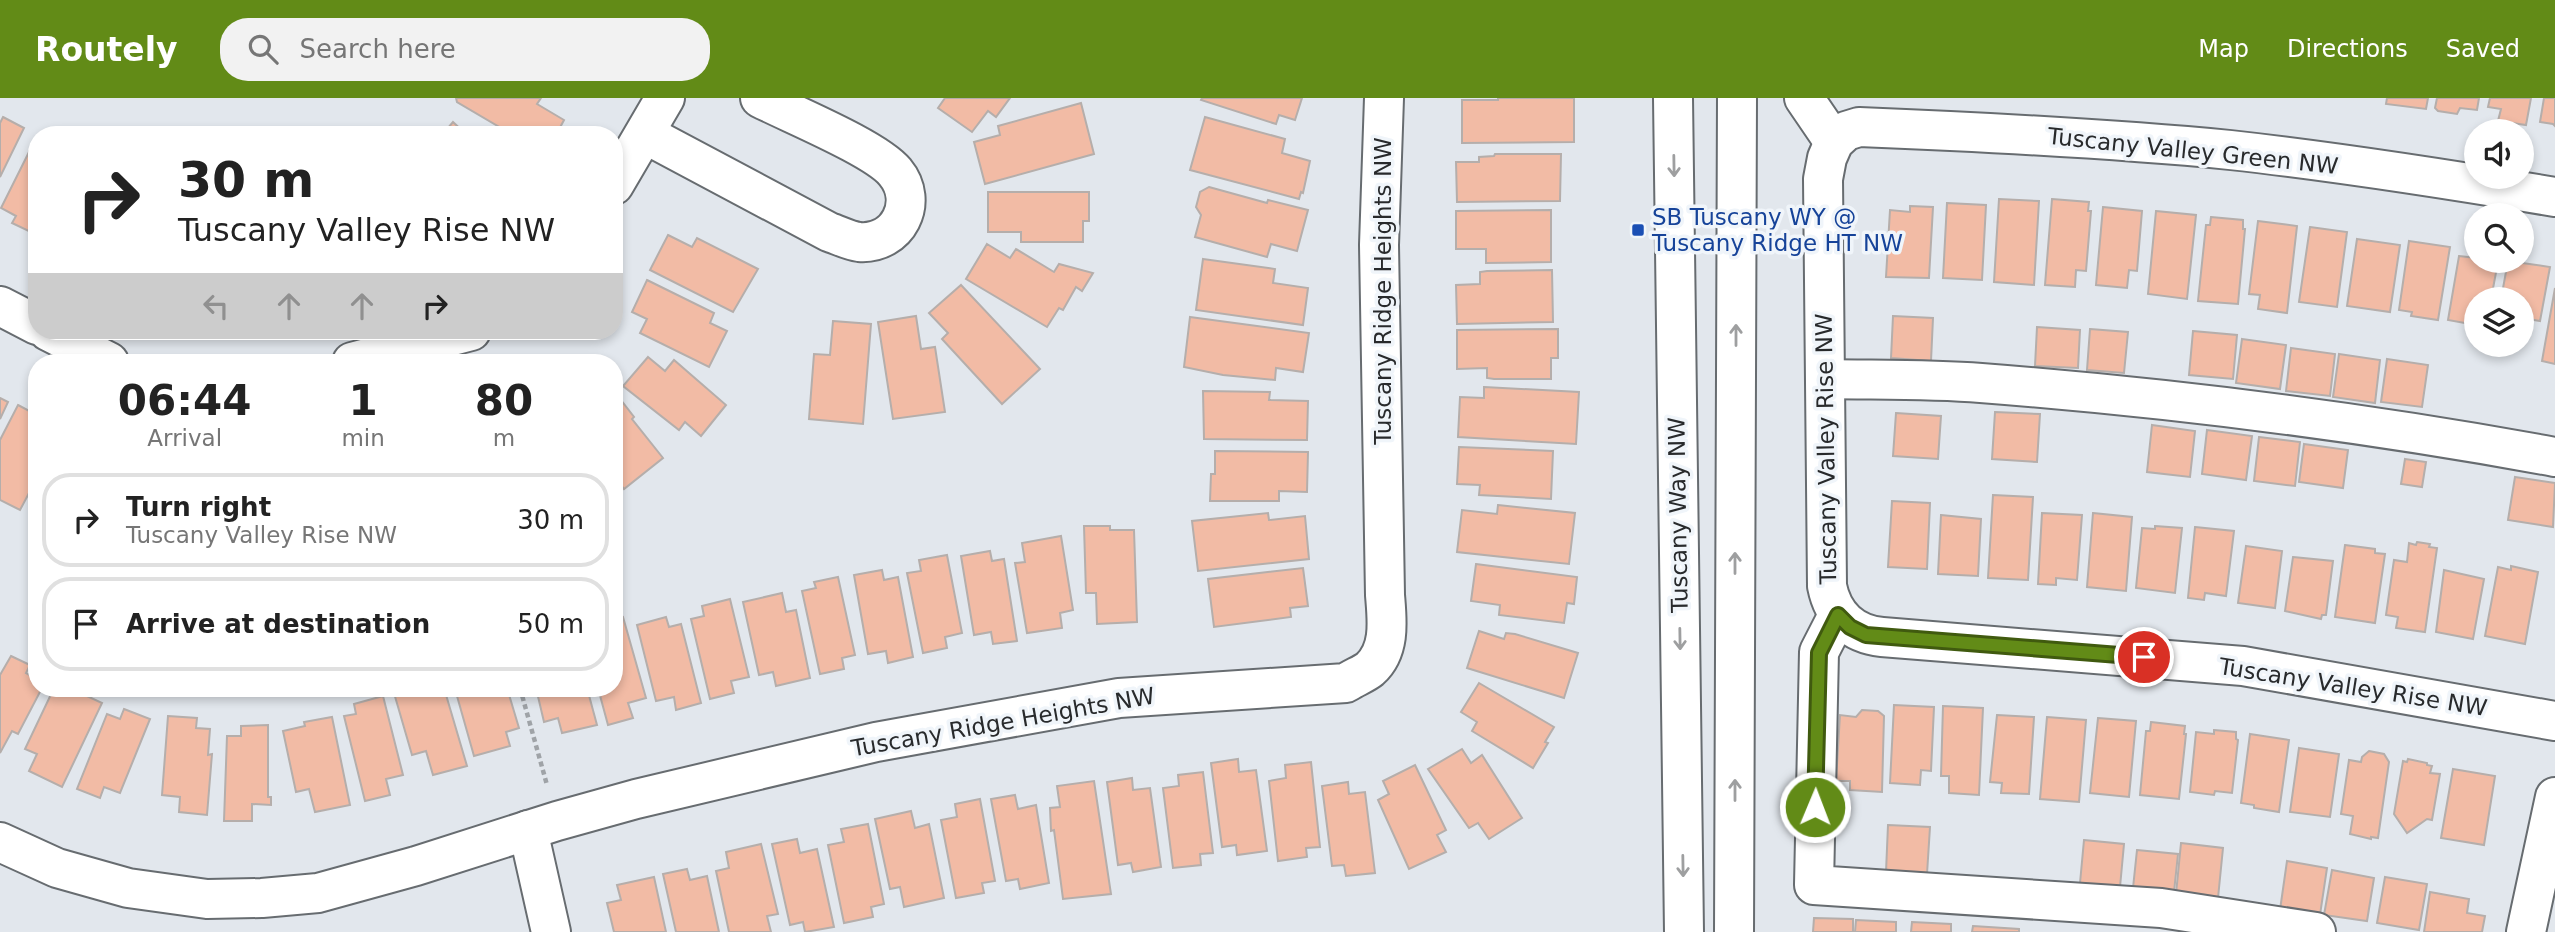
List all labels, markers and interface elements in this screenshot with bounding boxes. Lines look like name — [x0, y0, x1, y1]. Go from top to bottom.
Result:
search box — [220, 18, 710, 81]
text: Routely — [35, 30, 178, 69]
icon: search — [244, 30, 282, 68]
text: Search here — [300, 34, 456, 64]
text: Map — [2198, 35, 2249, 63]
text: Directions — [2287, 35, 2408, 63]
text: Saved — [2446, 35, 2520, 63]
map controls — [2464, 119, 2534, 357]
button: sound — [2464, 119, 2534, 189]
street label: Tuscany Valley Green NW — [2045, 123, 2340, 179]
street label: Tuscany Ridge Heights NW — [1370, 137, 1396, 446]
text: 30 m — [178, 152, 314, 209]
icon: right — [63, 154, 154, 245]
one-way arrow — [1667, 154, 1681, 177]
button: search — [2464, 203, 2534, 273]
place label: SB Tuscany WY @ Tuscany Ridge HT NW — [1651, 204, 1903, 256]
text: Tuscany Valley Rise NW — [178, 211, 555, 249]
marker: SB Tuscany WY @ Tuscany Ridge HT NW — [1630, 222, 1646, 238]
icon: left — [197, 287, 235, 325]
icon: ahead — [270, 287, 308, 325]
icon: ahead — [343, 287, 381, 325]
icon: right — [416, 287, 454, 325]
button: layers — [2464, 287, 2534, 357]
street label: Tuscany Valley Rise NW — [1811, 313, 1841, 586]
one-way arrow — [1729, 324, 1743, 347]
text: 06:44 — [118, 376, 252, 425]
text: 1 — [348, 376, 378, 425]
text: 80 — [475, 376, 533, 425]
street label: Tuscany Way NW — [1663, 417, 1693, 614]
text: Arrival — [147, 425, 222, 451]
text: min — [341, 425, 385, 451]
text: m — [493, 425, 515, 451]
text: Turn right — [126, 492, 271, 522]
icon: right — [67, 501, 105, 539]
text: 30 m — [517, 505, 584, 535]
text: Tuscany Valley Rise NW — [126, 522, 397, 548]
one-way arrow — [1728, 552, 1742, 575]
icon: arrive — [67, 605, 105, 643]
text: Arrive at destination — [126, 609, 430, 639]
text: 50 m — [517, 609, 584, 639]
one-way arrow — [1673, 627, 1687, 650]
pin — [2114, 627, 2174, 687]
icon: arrive — [2125, 638, 2163, 676]
street label: Tuscany Valley Rise NW — [2216, 653, 2489, 721]
street label: Tuscany Ridge Heights NW — [848, 682, 1157, 762]
position arrow — [1778, 770, 1852, 844]
one-way arrow — [1728, 779, 1742, 802]
one-way arrow — [1676, 854, 1690, 877]

